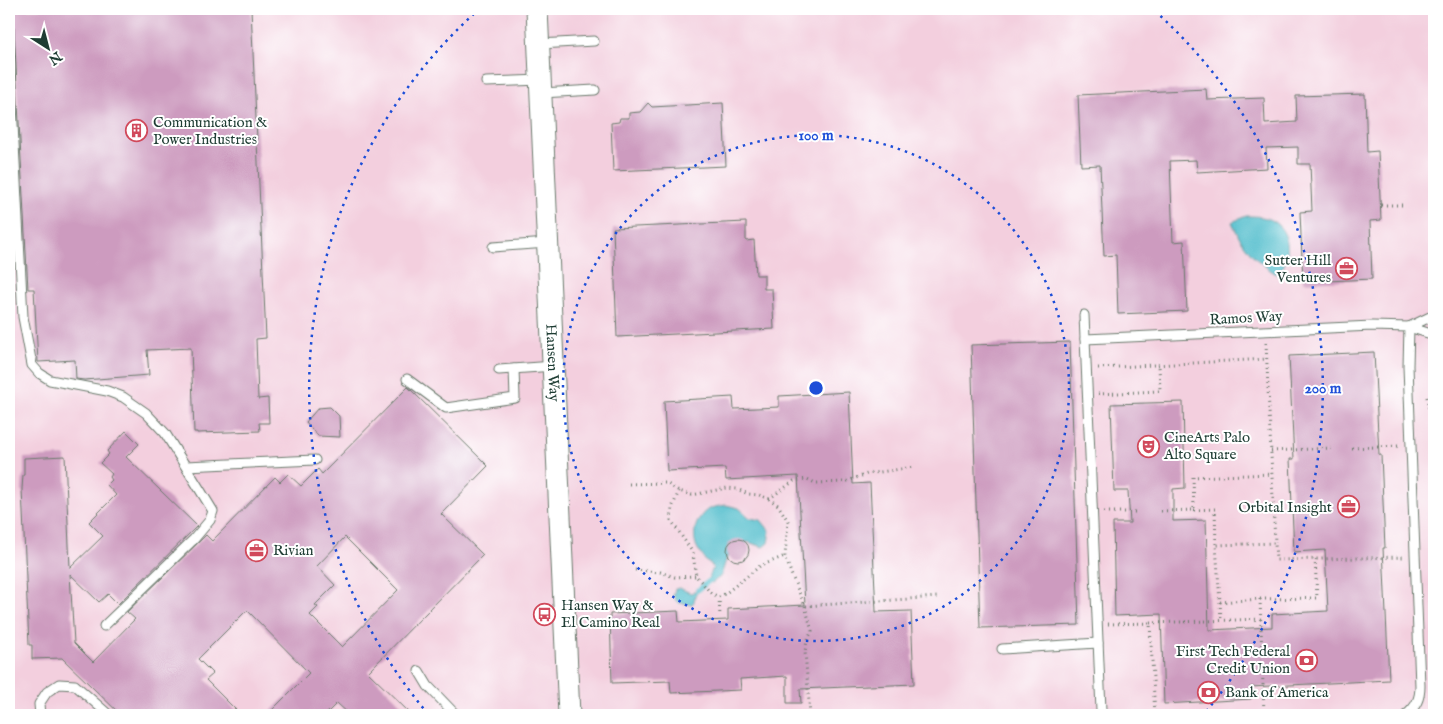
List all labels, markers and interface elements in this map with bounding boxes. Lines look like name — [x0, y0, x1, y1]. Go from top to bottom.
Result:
north arrow — [22, 22, 72, 72]
text: N — [45, 46, 66, 69]
place label: Communication & Power Industries — [153, 113, 267, 149]
building icon: Communication & Power Industries — [125, 119, 149, 143]
text: 100 m — [798, 126, 834, 145]
place label: Sutter Hill Ventures — [1264, 251, 1332, 287]
office icon: Sutter Hill Ventures — [1335, 257, 1359, 281]
street label: Ramos Way — [1209, 307, 1284, 329]
street label: Hansen Way — [542, 323, 564, 403]
centre of rings — [807, 379, 825, 397]
text: 200 m — [1305, 379, 1342, 398]
place label: CineArts Palo Alto Square — [1163, 428, 1250, 464]
theatre icon: CineArts Palo Alto Square — [1136, 434, 1160, 458]
office icon: Orbital Insight — [1336, 495, 1360, 519]
place label: Orbital Insight — [1238, 498, 1332, 517]
office icon: Rivian — [245, 538, 269, 562]
place label: Rivian — [273, 541, 313, 560]
place label: Hansen Way & El Camino Real — [561, 596, 661, 632]
bus stop icon: Hansen Way & El Camino Real — [533, 602, 557, 626]
place label: First Tech Federal Credit Union — [1176, 642, 1291, 678]
bank icon: First Tech Federal Credit Union — [1294, 648, 1318, 672]
bank icon: Bank of America — [1197, 680, 1221, 704]
place label: Bank of America — [1225, 683, 1329, 702]

